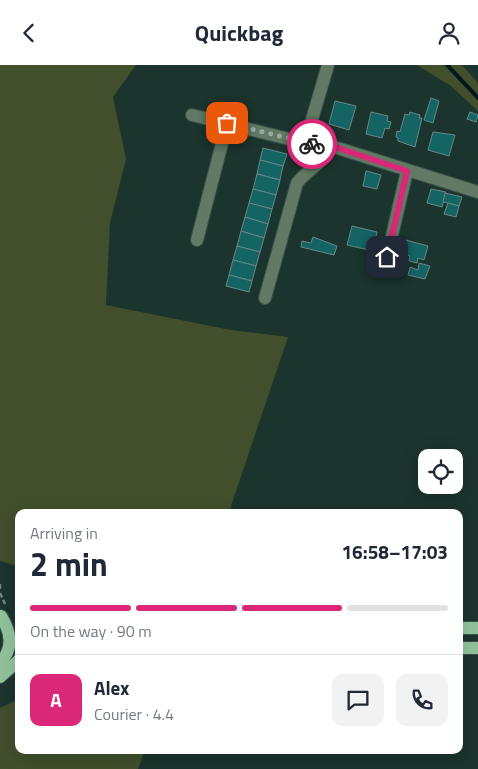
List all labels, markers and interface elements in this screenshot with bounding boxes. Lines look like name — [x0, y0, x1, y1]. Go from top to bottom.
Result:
text: Quickbag — [195, 16, 283, 50]
icon: back — [15, 19, 43, 47]
icon: person — [435, 19, 463, 47]
pin — [206, 102, 248, 144]
icon: bag — [213, 109, 241, 137]
courier — [287, 119, 337, 169]
icon: bike — [298, 130, 326, 158]
pin — [366, 236, 408, 278]
icon: home — [373, 243, 401, 271]
map controls — [418, 449, 463, 494]
button: locate — [418, 449, 463, 494]
text: Arriving in — [30, 521, 98, 545]
text: 16:58–17:03 — [341, 537, 448, 566]
text: 2 min — [30, 540, 108, 588]
text: On the way · 90 m — [30, 619, 152, 643]
text: Alex — [94, 673, 129, 702]
button: chat — [332, 674, 384, 726]
button: phone — [396, 674, 448, 726]
text: A — [50, 685, 62, 714]
text: Courier · 4.4 — [94, 702, 174, 726]

